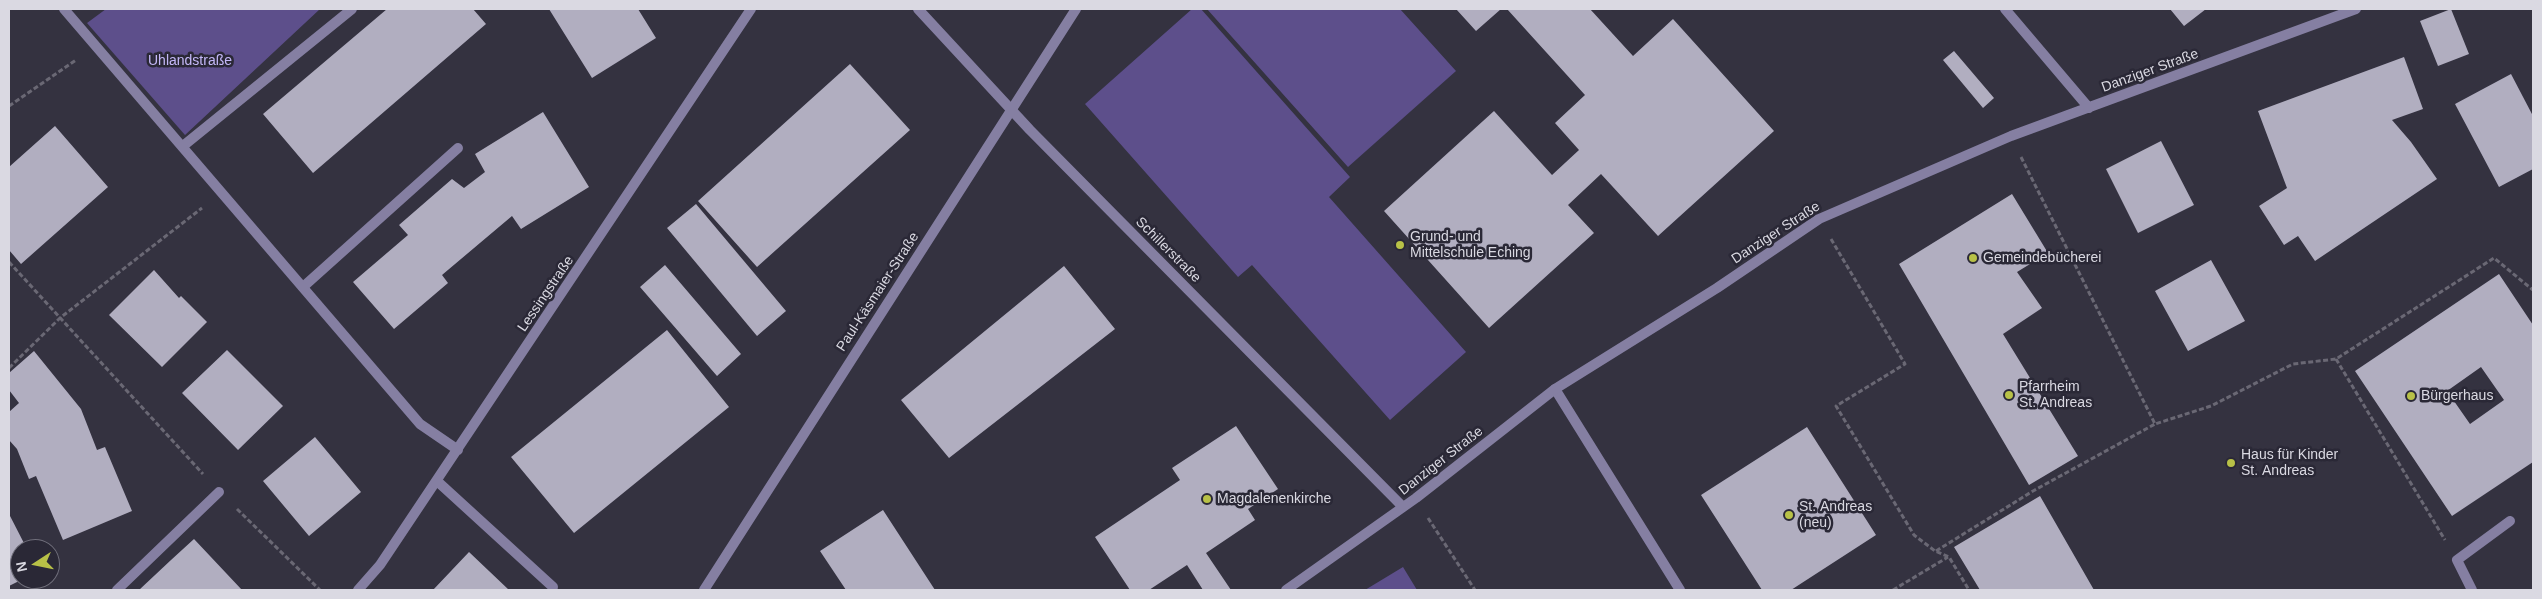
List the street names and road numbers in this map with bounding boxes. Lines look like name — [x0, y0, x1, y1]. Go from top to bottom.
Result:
street label: Danziger Straße — [2099, 46, 2201, 96]
street label: Danziger Straße — [1729, 198, 1823, 268]
street label: Schillerstraße — [1132, 214, 1204, 286]
street label: Paul-Käsmaier-Straße — [833, 229, 923, 355]
street label: Lessingstraße — [514, 253, 578, 335]
street label: Danziger Straße — [1396, 423, 1486, 499]

